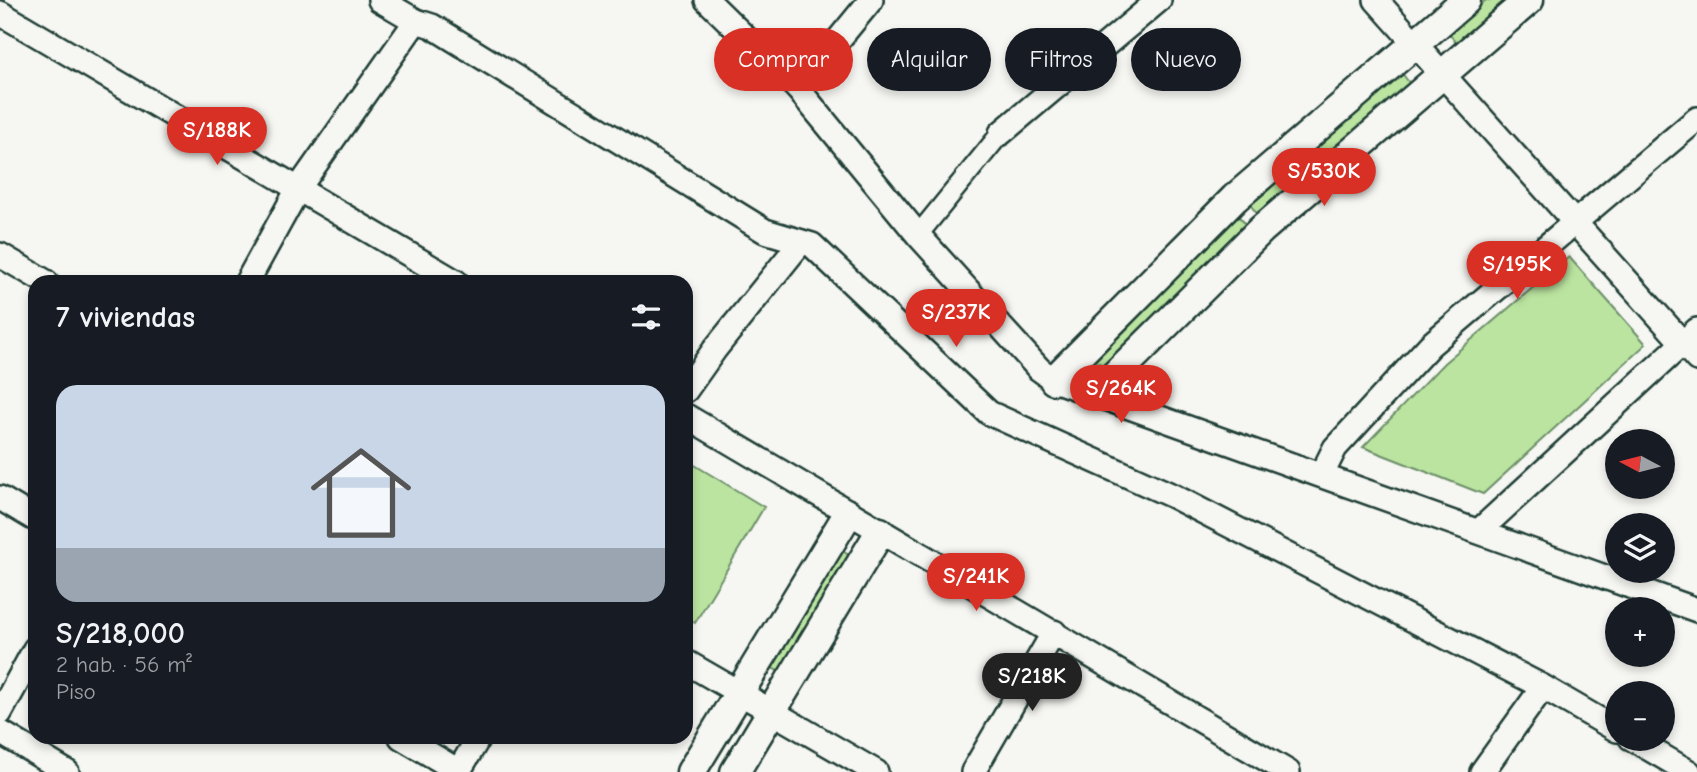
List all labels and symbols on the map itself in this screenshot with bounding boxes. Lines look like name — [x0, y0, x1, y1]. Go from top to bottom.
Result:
pin: S/188K — [160, 108, 274, 167]
pin: S/530K — [1267, 148, 1381, 208]
pin: S/195K — [1460, 242, 1574, 301]
pin: S/237K — [899, 290, 1013, 349]
pin: S/264K — [1064, 366, 1178, 425]
north arrow — [1605, 429, 1675, 499]
pin: S/241K — [919, 554, 1033, 613]
pin: S/218K — [975, 654, 1089, 713]

